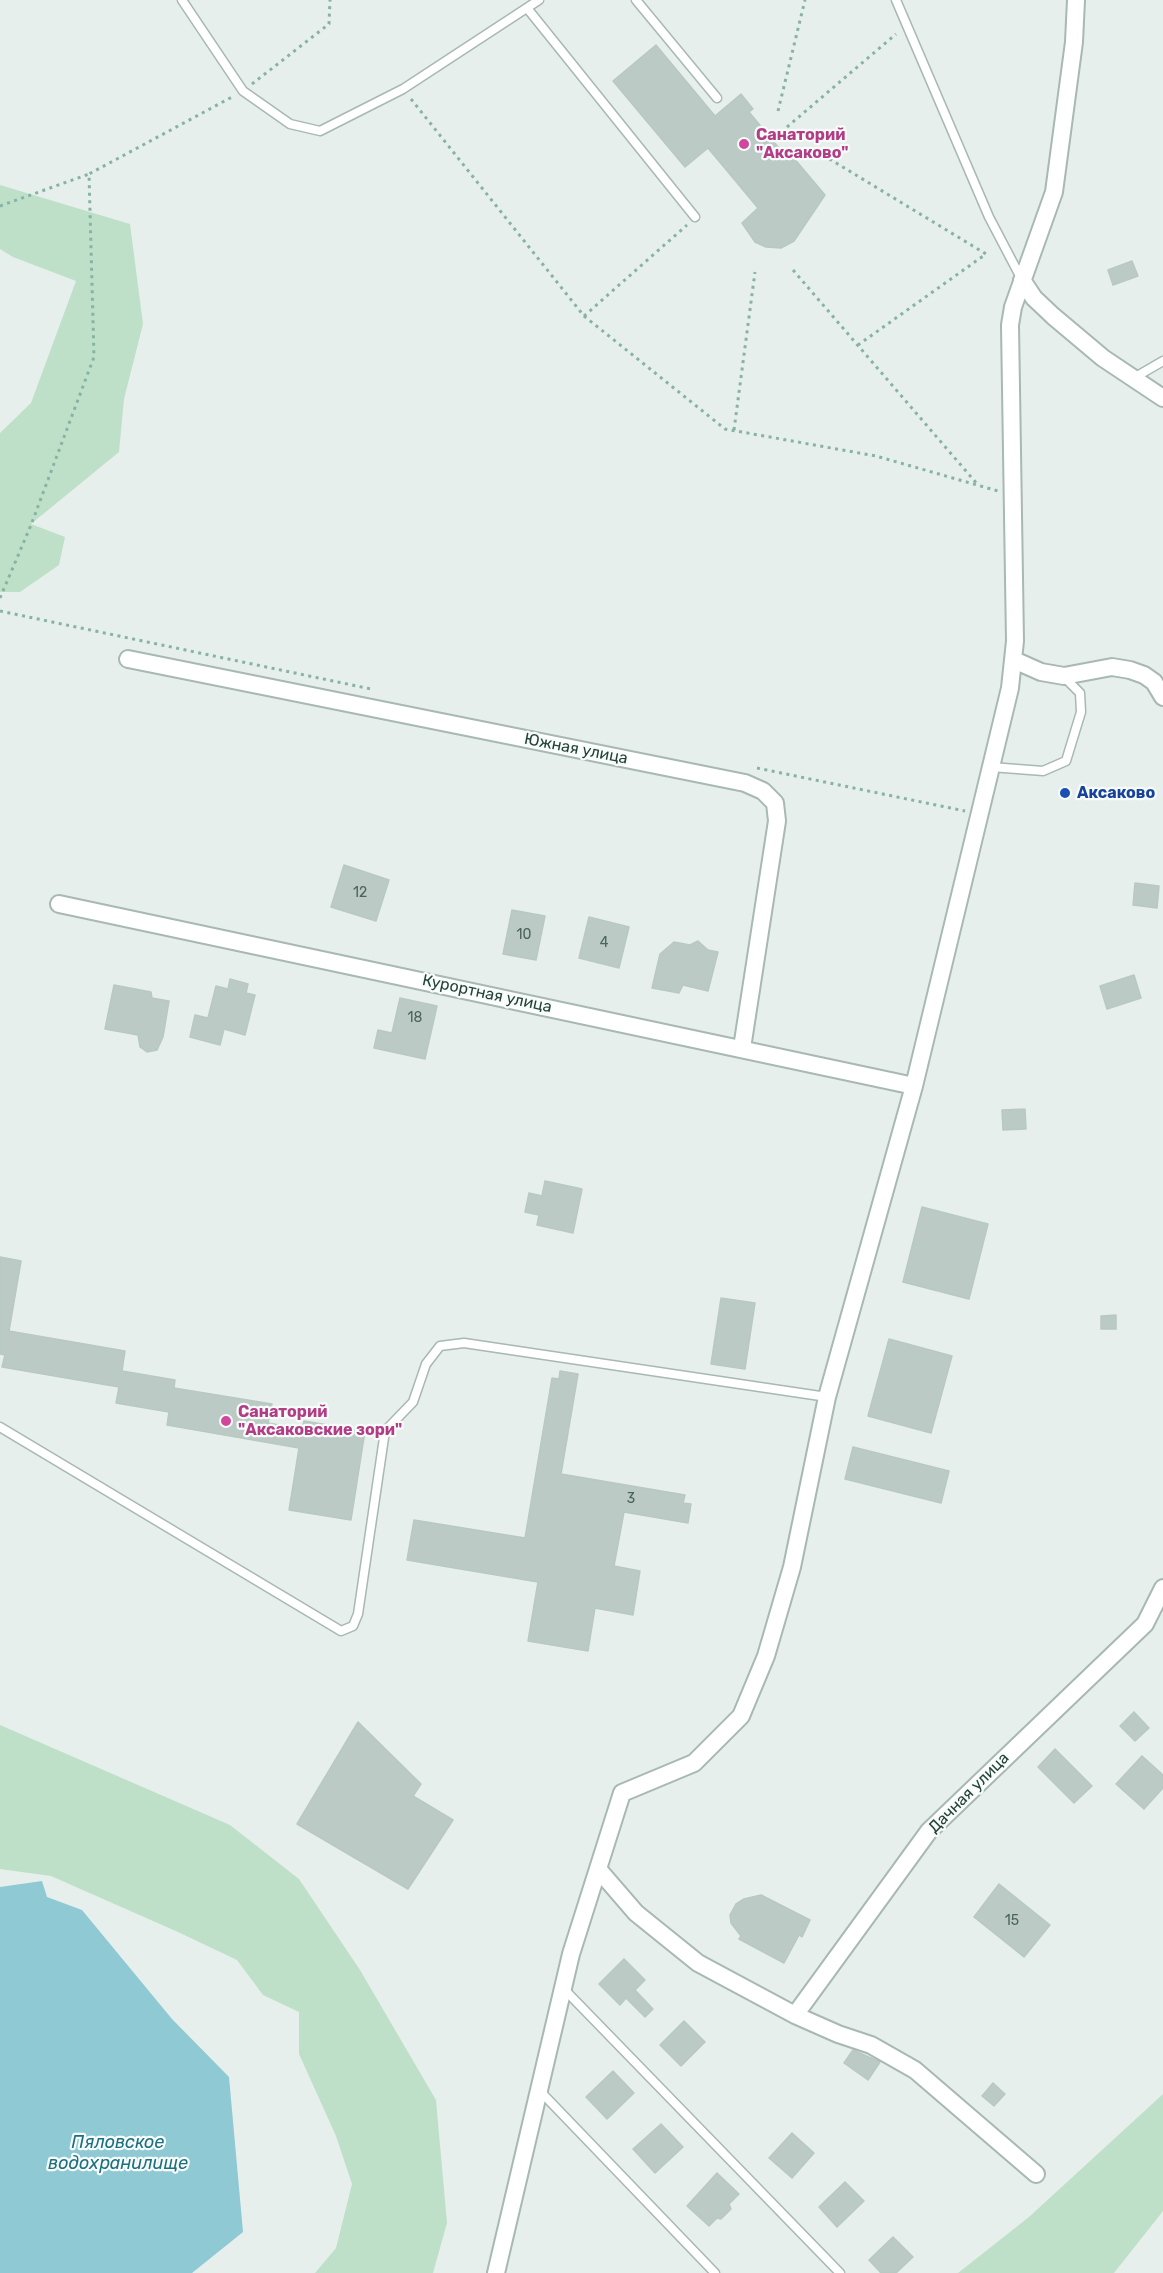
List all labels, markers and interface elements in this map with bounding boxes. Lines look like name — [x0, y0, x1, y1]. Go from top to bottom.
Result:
place label: Санаторий "Аксаково" — [756, 125, 848, 163]
marker: Санаторий "Аксаково" — [737, 137, 751, 151]
street label: Южная улица — [523, 730, 629, 768]
place label: Аксаково — [1077, 783, 1155, 803]
marker: Аксаково — [1058, 786, 1072, 800]
house number: 12 — [353, 885, 367, 901]
house number: 10 — [517, 927, 531, 943]
house number: 4 — [600, 935, 608, 951]
street label: Курортная улица — [421, 971, 553, 1017]
house number: 18 — [408, 1010, 422, 1026]
place label: Санаторий "Аксаковские зори" — [238, 1402, 402, 1440]
marker: Санаторий "Аксаковские зори" — [219, 1414, 233, 1428]
house number: 3 — [627, 1491, 635, 1507]
street label: Дачная улица — [925, 1749, 1013, 1837]
house number: 15 — [1005, 1913, 1019, 1929]
water label: Пяловское водохранилище — [48, 2132, 188, 2174]

